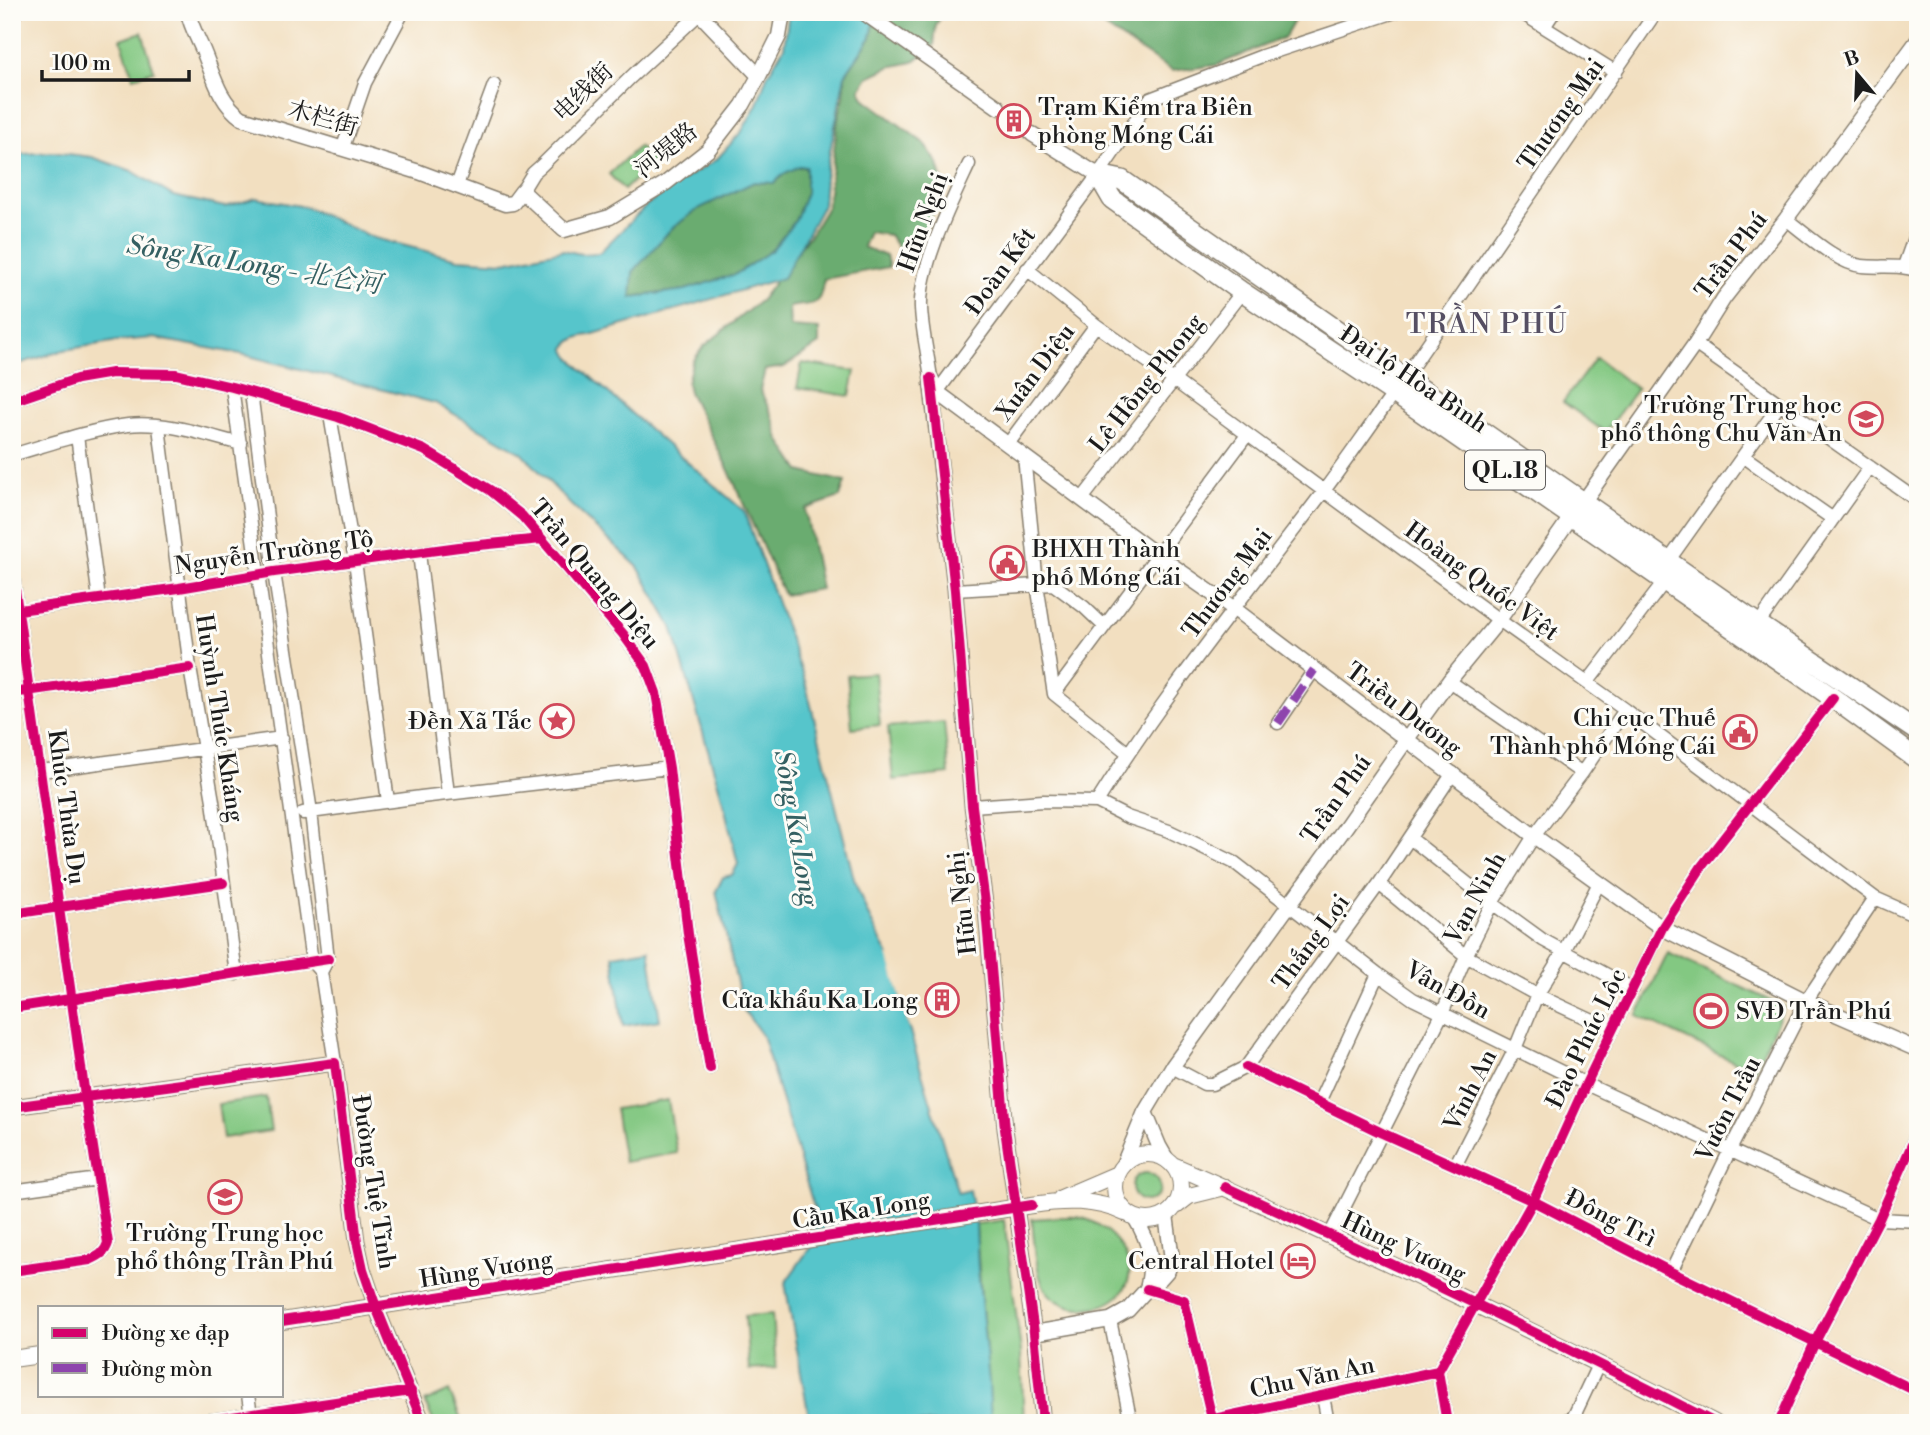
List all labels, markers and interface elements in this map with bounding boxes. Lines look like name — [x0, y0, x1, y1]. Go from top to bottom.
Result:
scale bar — [42, 38, 189, 82]
north arrow — [1822, 38, 1892, 108]
text: B — [1841, 45, 1862, 73]
text: 100 m — [52, 51, 111, 77]
street label: Thương Mại — [1512, 52, 1612, 177]
street label: 电线街 — [547, 57, 620, 129]
place label: Trạm Kiểm tra Biên phòng Móng Cái — [1038, 93, 1253, 151]
street label: 木栏街 — [284, 95, 361, 143]
building icon: Trạm Kiểm tra Biên phòng Móng Cái — [995, 102, 1033, 140]
street label: 河堤路 — [629, 116, 704, 185]
street label: Hữu Nghị — [892, 168, 956, 276]
street label: Trần Phú — [1689, 206, 1775, 305]
street label: Đoàn Kết — [959, 221, 1043, 321]
water label: Sông Ka Long - 北仑河 — [125, 229, 387, 302]
district label: TRẦN PHÚ — [1406, 302, 1568, 342]
street label: Lê Hồng Phong — [1083, 308, 1211, 459]
street label: Xuân Diệu — [989, 318, 1082, 428]
street label: Đại lộ Hòa Bình — [1334, 319, 1493, 440]
place label: Trường Trung học phổ thông Chu Văn An — [1600, 391, 1842, 449]
school or university icon: Trường Trung học phổ thông Chu Văn An — [1847, 400, 1885, 438]
road number: QL.18 — [1465, 450, 1545, 490]
street label: Trần Quang Diệu — [523, 494, 666, 656]
street label: Hoàng Quốc Việt — [1398, 516, 1565, 648]
street label: Thương Mại — [1176, 522, 1279, 645]
street label: Nguyễn Trường Tộ — [173, 524, 376, 582]
place label: BHXH Thành phố Móng Cái — [1031, 535, 1182, 593]
public building icon: BHXH Thành phố Móng Cái — [988, 544, 1026, 582]
street label: Huỳnh Thúc Kháng — [188, 612, 250, 825]
street label: Triều Dương — [1339, 656, 1468, 764]
place icon: Đền Xã Tắc — [538, 702, 576, 740]
place label: Chi cục Thuế Thành phố Móng Cái — [1490, 704, 1716, 762]
place label: Đền Xã Tắc — [408, 707, 532, 737]
public building icon: Chi cục Thuế Thành phố Móng Cái — [1721, 713, 1759, 751]
street label: Khúc Thừa Dụ — [40, 728, 92, 887]
water label: Sông Ka Long — [767, 748, 826, 910]
street label: Trần Phú — [1295, 749, 1379, 850]
street label: Vạn Ninh — [1438, 847, 1513, 951]
street label: Hữu Nghị — [942, 849, 984, 956]
street label: Thắng Lợi — [1267, 888, 1357, 997]
street label: Vân Đồn — [1399, 955, 1495, 1027]
street label: Đào Phúc Lộc — [1540, 963, 1634, 1113]
building icon: Cửa khẩu Ka Long — [923, 981, 961, 1019]
place label: Cửa khẩu Ka Long — [721, 986, 919, 1016]
sports icon: SVĐ Trần Phú — [1692, 992, 1730, 1030]
place label: SVĐ Trần Phú — [1736, 997, 1892, 1027]
street label: Vĩnh An — [1437, 1044, 1504, 1137]
street label: Vườn Trầu — [1689, 1051, 1768, 1168]
street label: Đường Tuệ Tĩnh — [344, 1093, 402, 1272]
school or university icon: Trường Trung học phổ thông Trần Phú — [206, 1178, 244, 1216]
street label: Đông Trì — [1560, 1183, 1661, 1255]
street label: Cầu Ka Long — [790, 1185, 933, 1237]
street label: Hùng Vương — [1336, 1206, 1471, 1290]
place label: Trường Trung học phổ thông Trần Phú — [117, 1219, 334, 1277]
hotel icon: Central Hotel — [1279, 1242, 1317, 1280]
street label: Hùng Vương — [417, 1245, 555, 1295]
place label: Central Hotel — [1128, 1247, 1274, 1277]
legend — [38, 1306, 284, 1396]
text: Đường xe đạp — [102, 1321, 230, 1347]
street label: Chu Văn An — [1247, 1350, 1377, 1406]
text: Đường mòn — [102, 1357, 213, 1383]

